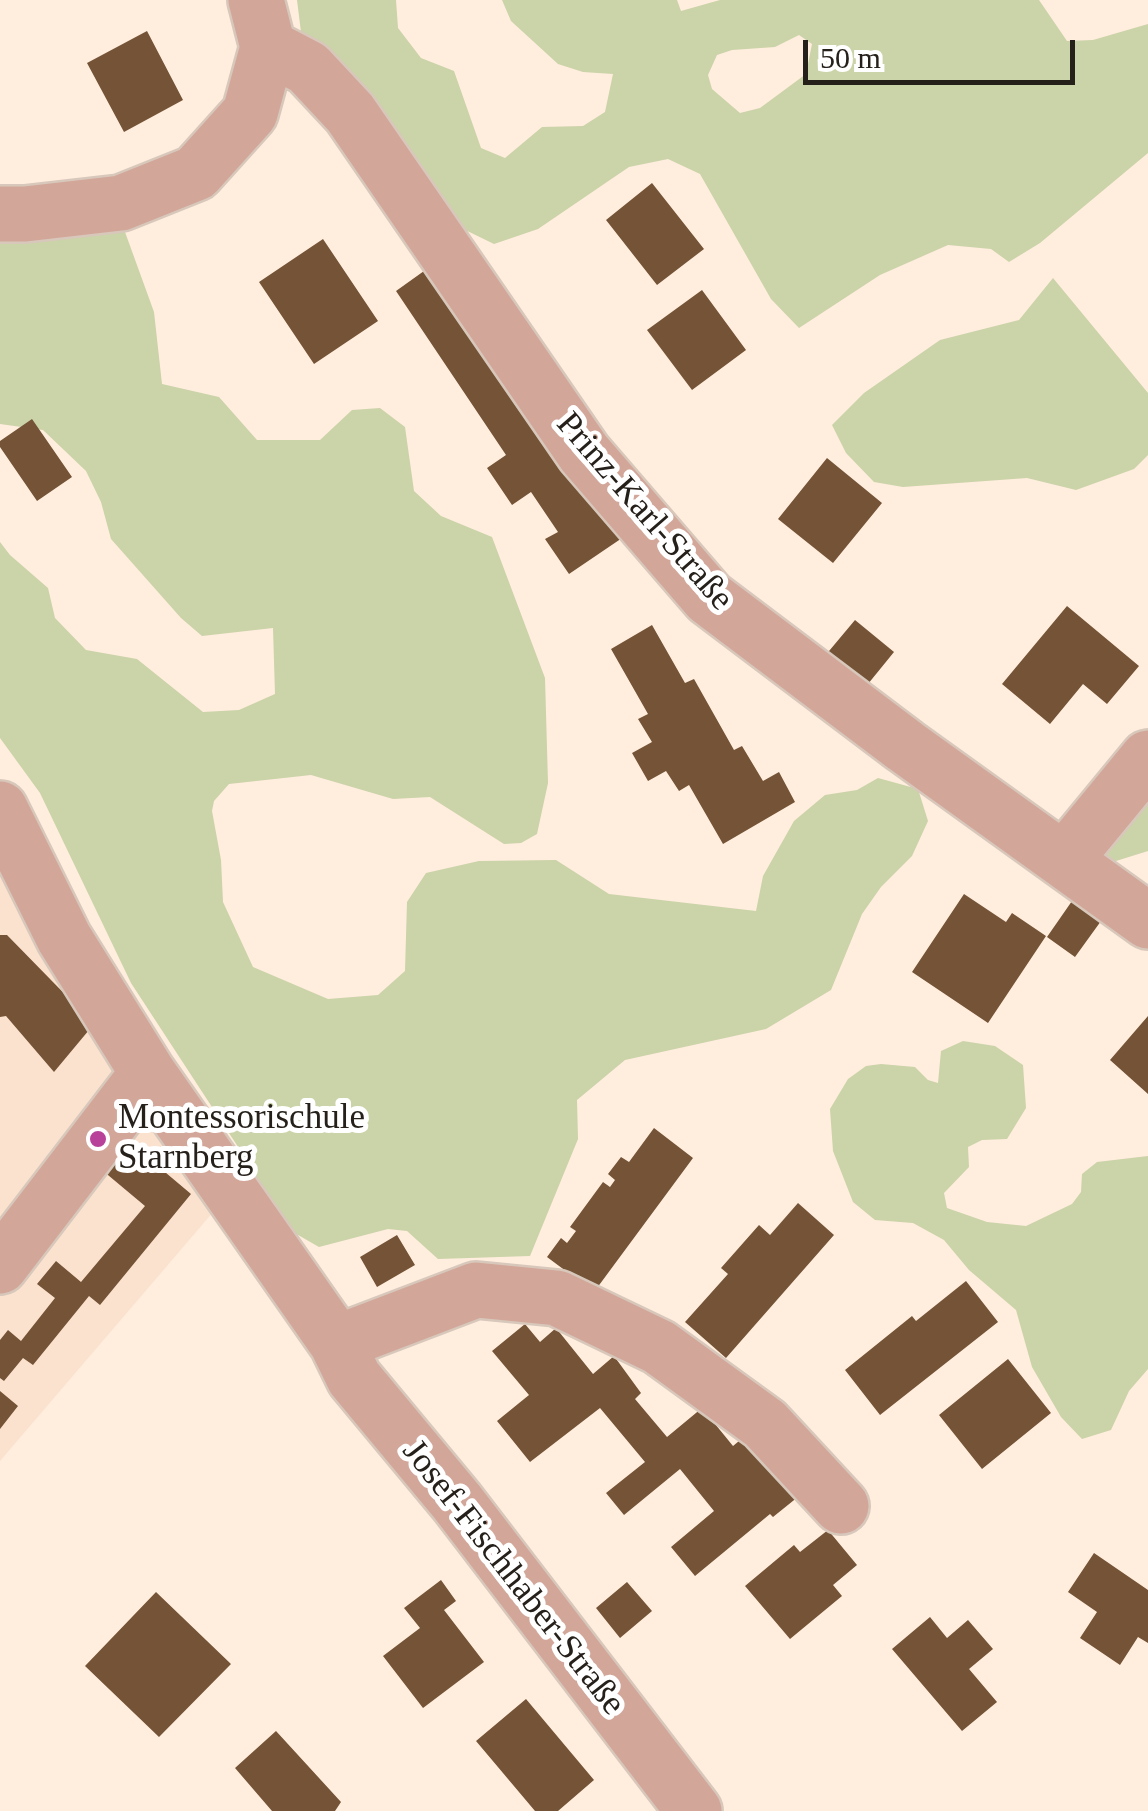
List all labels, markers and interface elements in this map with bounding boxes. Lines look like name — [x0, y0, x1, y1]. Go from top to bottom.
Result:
scale bar — [808, 20, 1080, 82]
text: 50 m — [820, 41, 881, 74]
street label: Prinz-Karl-Straße — [547, 404, 741, 620]
place label: Montessorischule Starnberg — [118, 1098, 365, 1180]
marker: Montessorischule Starnberg — [87, 1128, 109, 1150]
street label: Josef-Fischhaber-Straße — [393, 1432, 633, 1724]

